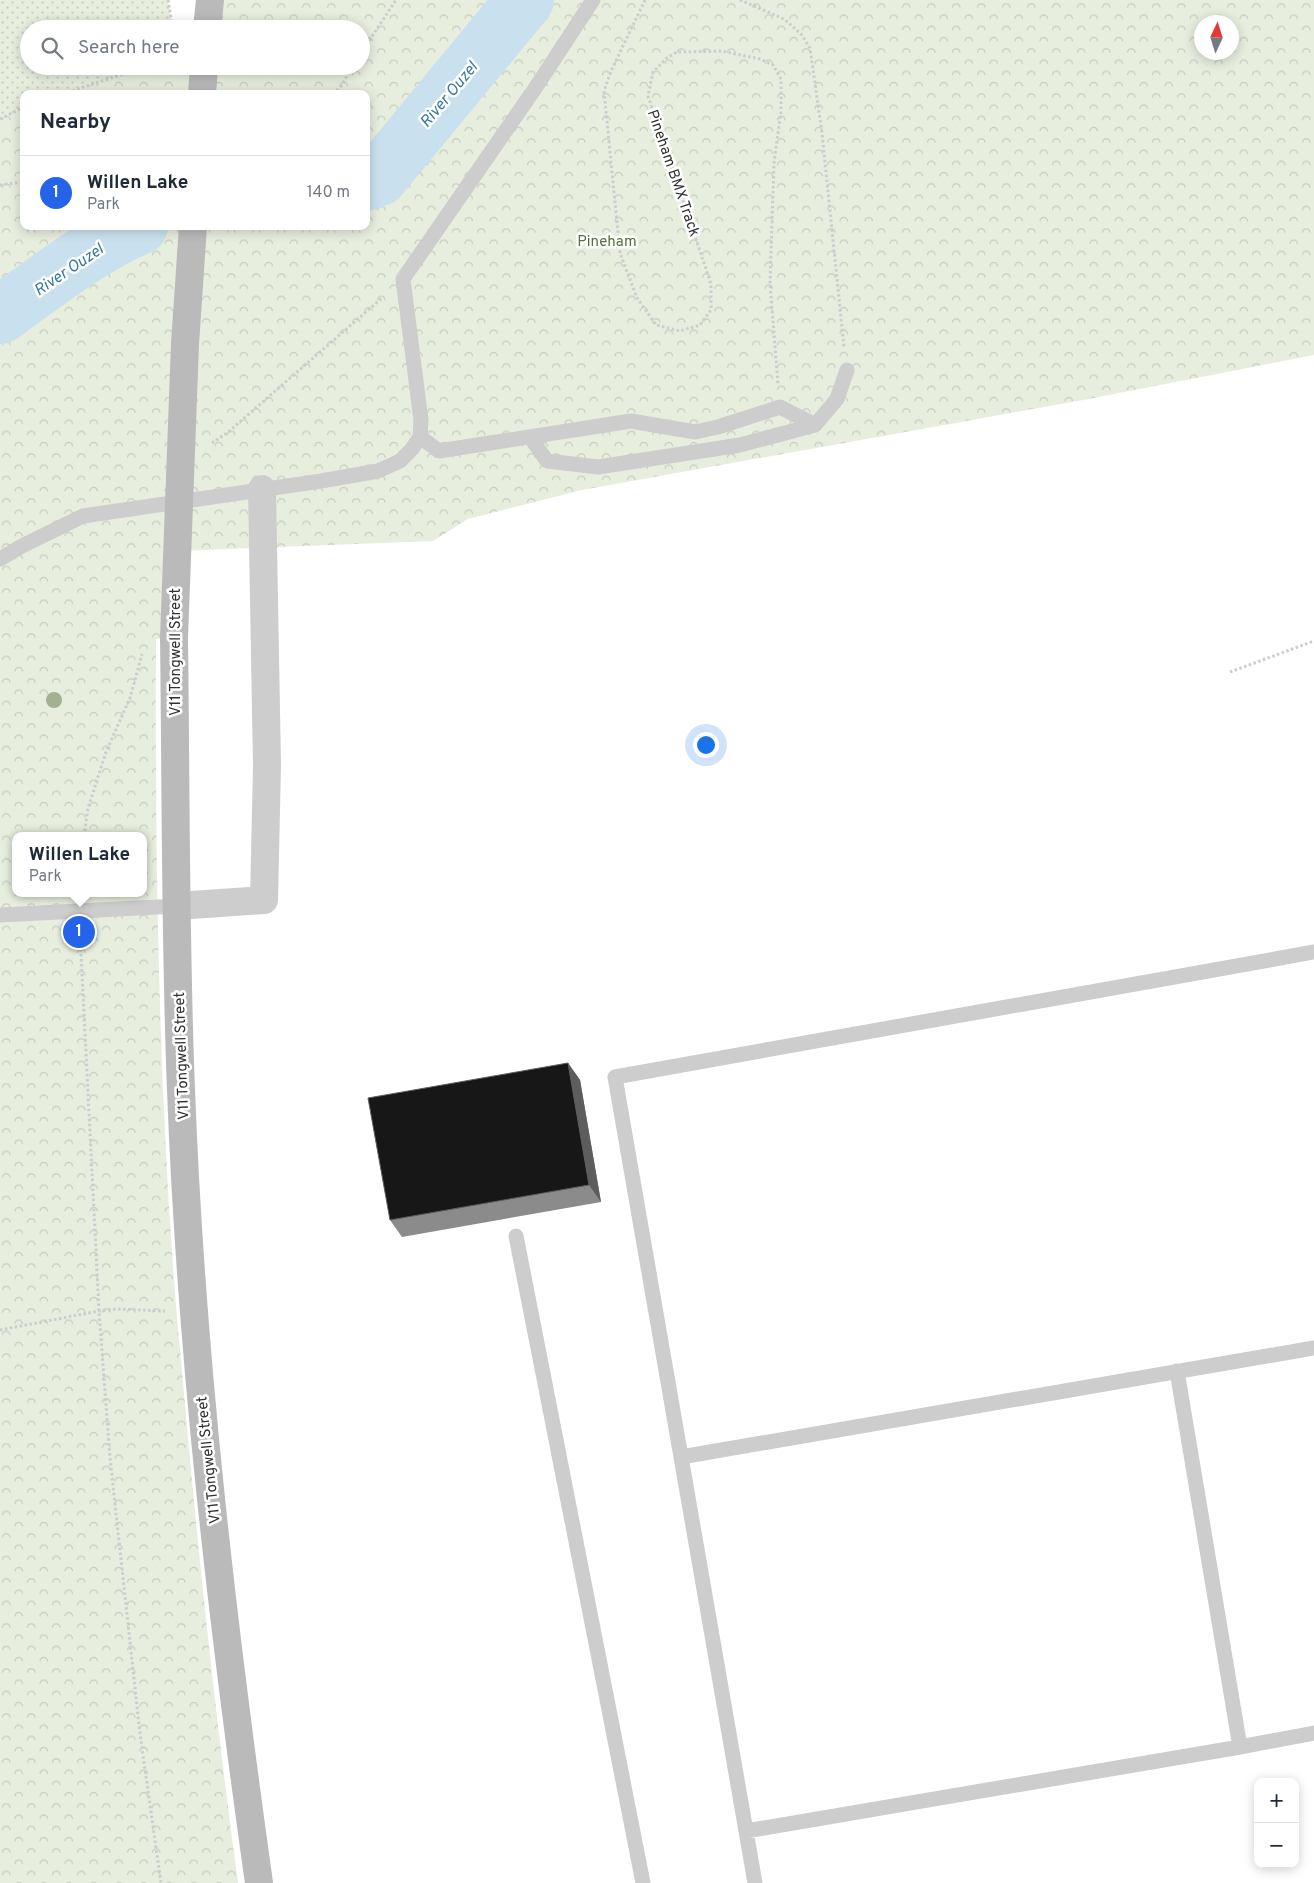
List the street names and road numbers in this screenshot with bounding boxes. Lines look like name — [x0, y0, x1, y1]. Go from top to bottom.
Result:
street label: Pineham BMX Track — [642, 107, 703, 240]
street label: V11 Tongwell Street — [167, 588, 186, 716]
street label: V11 Tongwell Street — [171, 992, 194, 1120]
street label: V11 Tongwell Street — [193, 1395, 226, 1525]

